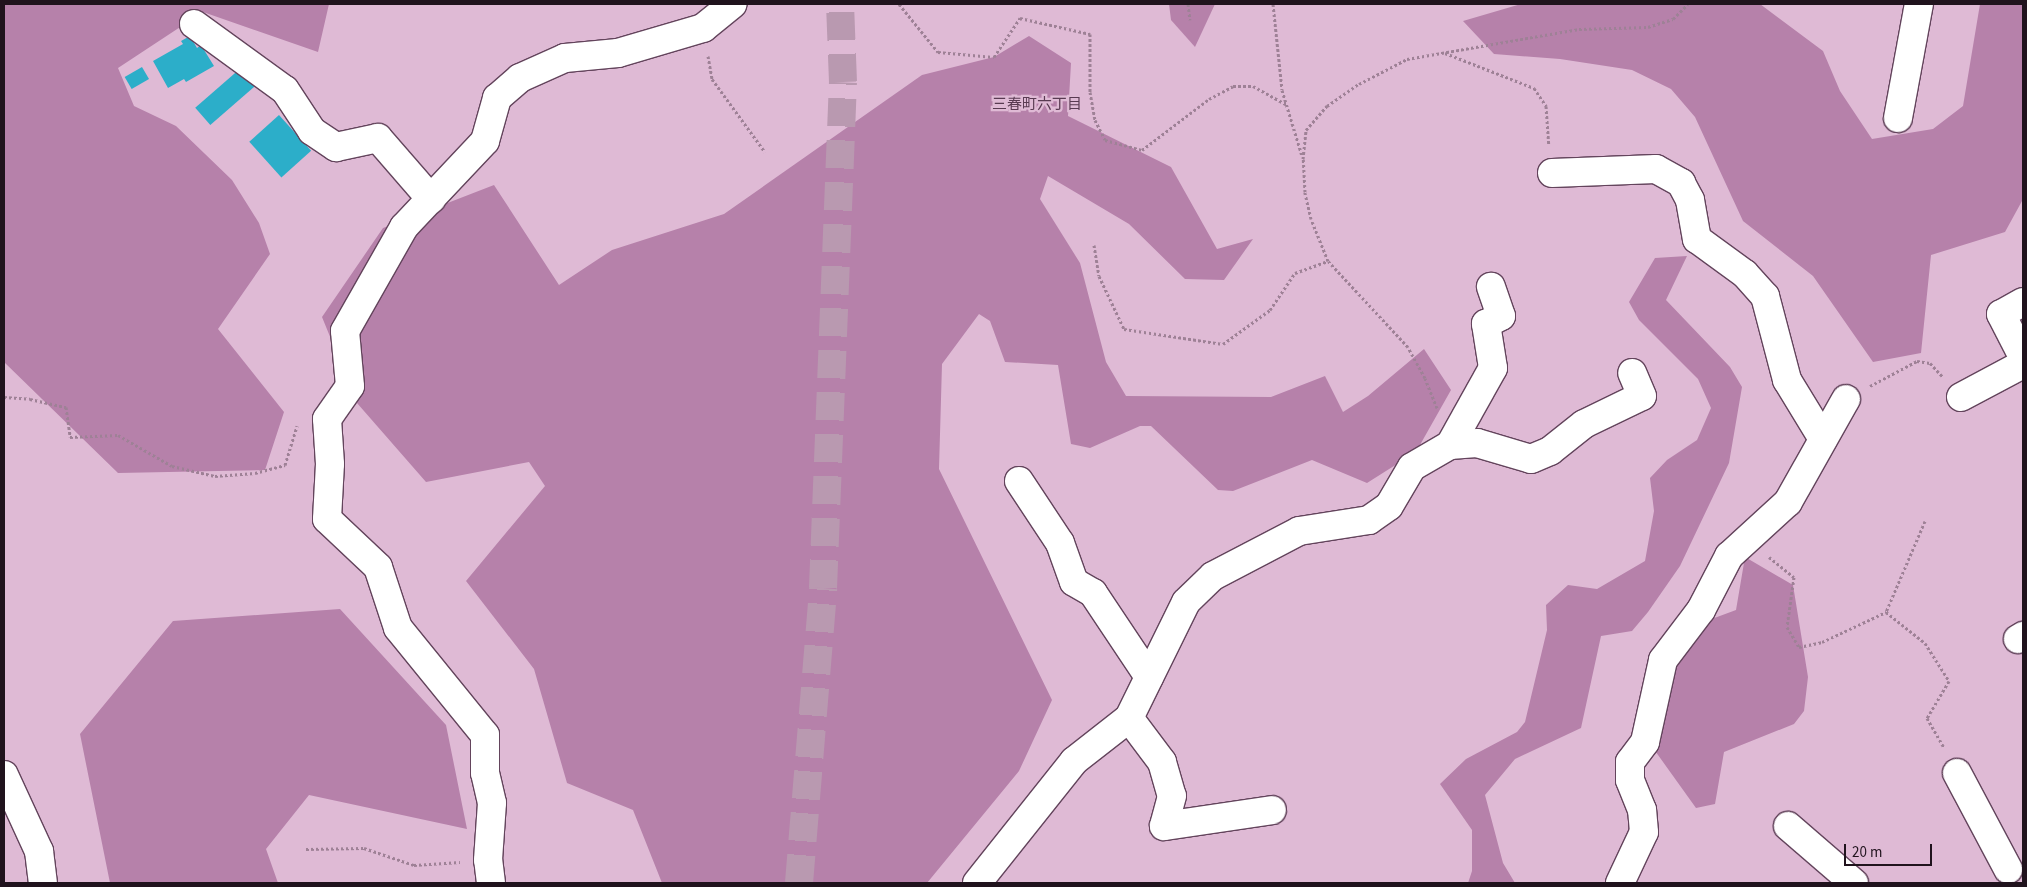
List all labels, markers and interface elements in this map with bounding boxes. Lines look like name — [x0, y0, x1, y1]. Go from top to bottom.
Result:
district label: 三春町六丁目 — [992, 96, 1082, 114]
scale bar — [1847, 834, 1934, 866]
text: 20 m — [1852, 842, 1882, 863]

